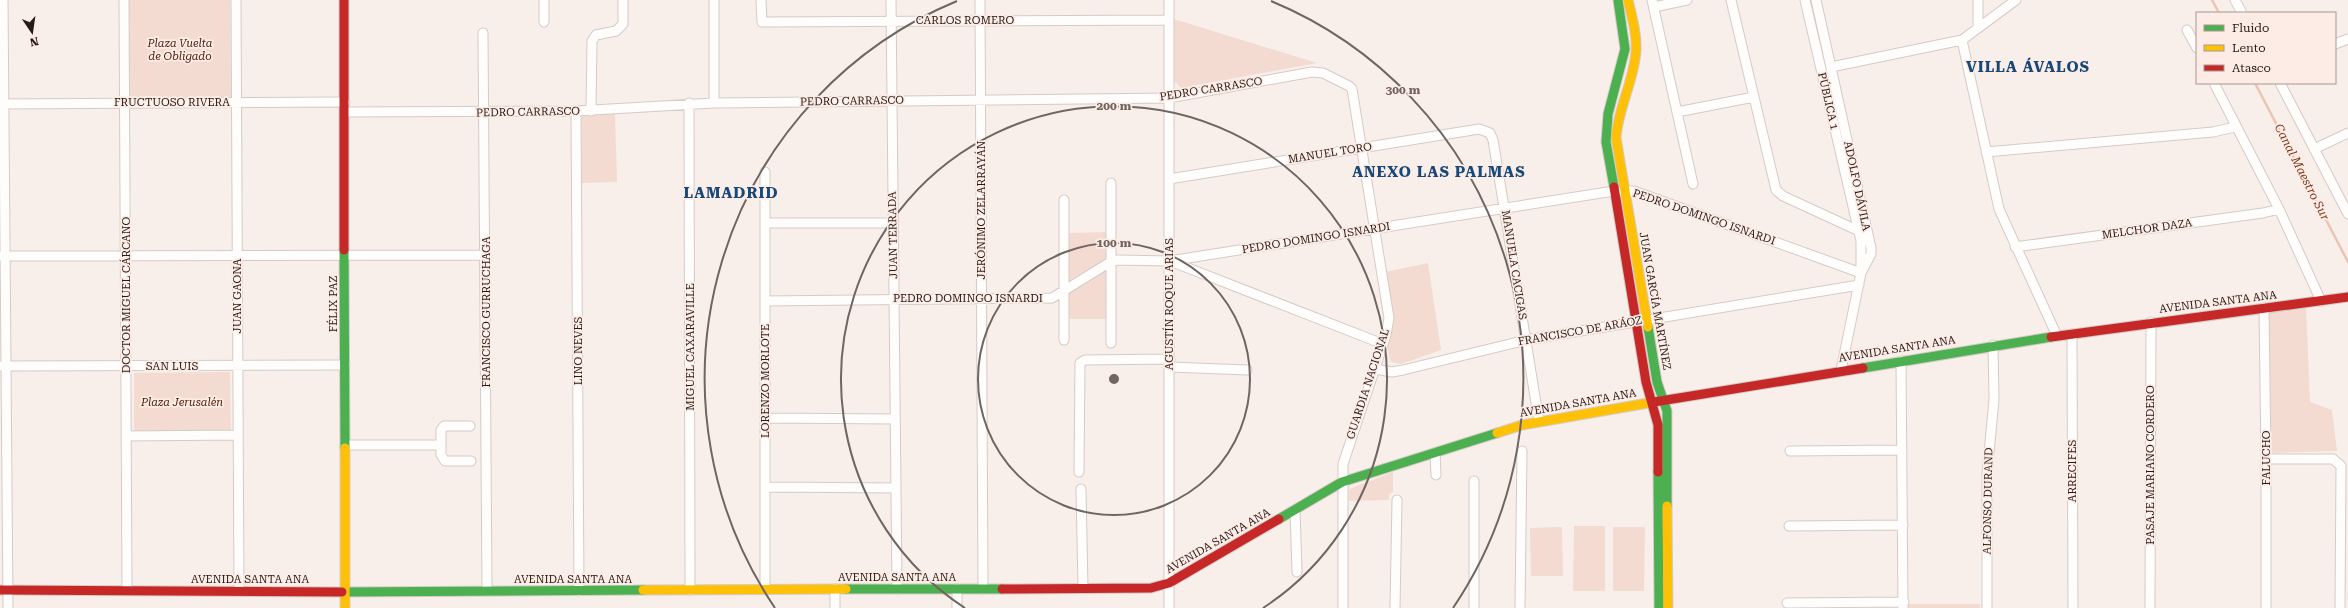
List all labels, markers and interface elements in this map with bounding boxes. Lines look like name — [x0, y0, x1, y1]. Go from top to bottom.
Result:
north arrow — [12, 12, 52, 52]
legend — [2196, 12, 2336, 84]
street label: CARLOS ROMERO — [916, 14, 1015, 27]
text: Fluido — [2232, 21, 2269, 35]
text: N — [28, 34, 40, 49]
park label: Plaza Vuelta de Obligado — [147, 37, 213, 63]
text: Lento — [2232, 41, 2266, 55]
district label: VILLA ÁVALOS — [1966, 57, 2090, 76]
text: Atasco — [2232, 61, 2271, 75]
street label: PÚBLICA 1 — [1815, 71, 1842, 131]
street label: PEDRO CARRASCO — [1159, 74, 1264, 104]
text: 300 m — [1386, 83, 1421, 97]
street label: PEDRO CARRASCO — [800, 94, 904, 108]
street label: FRUCTUOSO RIVERA — [114, 96, 230, 109]
text: 200 m — [1097, 99, 1132, 113]
street label: PEDRO CARRASCO — [476, 105, 580, 119]
water label: Canal Maestro Sur — [2272, 122, 2332, 222]
street label: JERÓNIMO ZELARRAYÁN — [974, 140, 988, 279]
street label: MANUEL TORO — [1287, 140, 1373, 166]
street label: ADOLFO DÁVILA — [1841, 140, 1874, 232]
district label: ANEXO LAS PALMAS — [1352, 163, 1526, 181]
district label: LAMADRID — [683, 184, 779, 202]
street label: PEDRO DOMINGO ISNARDI — [1631, 186, 1777, 248]
street label: JUAN TERRADA — [886, 191, 900, 279]
street label: MANUELA CACIGAS — [1499, 209, 1529, 321]
street label: DOCTOR MIGUEL CÁRCANO — [119, 216, 133, 373]
street label: MELCHOR DAZA — [2101, 216, 2193, 242]
street label: PEDRO DOMINGO ISNARDI — [1241, 220, 1391, 256]
street label: JUAN GARCÍA MARTÍNEZ — [1636, 231, 1675, 371]
street label: FRANCISCO GURRUCHAGA — [480, 236, 493, 388]
text: 100 m — [1097, 236, 1132, 250]
street label: AGUSTÍN ROQUE ARIAS — [1162, 238, 1176, 370]
street label: JUAN GAONA — [231, 258, 244, 334]
street label: FÉLIX PAZ — [326, 276, 340, 332]
street label: MIGUEL CAXARAVILLE — [684, 283, 697, 411]
street label: AVENIDA SANTA ANA — [2159, 288, 2278, 316]
street label: PEDRO DOMINGO ISNARDI — [893, 292, 1043, 305]
street label: FRANCISCO DE ARÁOZ — [1517, 313, 1643, 348]
street label: LINO NEVES — [572, 317, 585, 385]
street label: LORENZO MORLOTE — [759, 324, 772, 438]
street label: GUARDIA NACIONAL — [1344, 327, 1392, 441]
street label: AVENIDA SANTA ANA — [1838, 333, 1957, 365]
street label: SAN LUIS — [146, 360, 198, 373]
centre of rings — [1107, 372, 1121, 386]
street label: PASAJE MARIANO CORDERO — [2144, 385, 2157, 545]
street label: AVENIDA SANTA ANA — [1519, 386, 1638, 420]
park label: Plaza Jerusalén — [140, 396, 223, 409]
street label: FALUCHO — [2260, 430, 2273, 486]
street label: ARRECIFES — [2066, 440, 2079, 502]
street label: ALFONSO DURAND — [1981, 447, 1995, 555]
street label: AVENIDA SANTA ANA — [1164, 506, 1273, 576]
street label: AVENIDA SANTA ANA — [838, 571, 956, 584]
street label: AVENIDA SANTA ANA — [191, 573, 309, 586]
street label: AVENIDA SANTA ANA — [514, 573, 632, 586]

